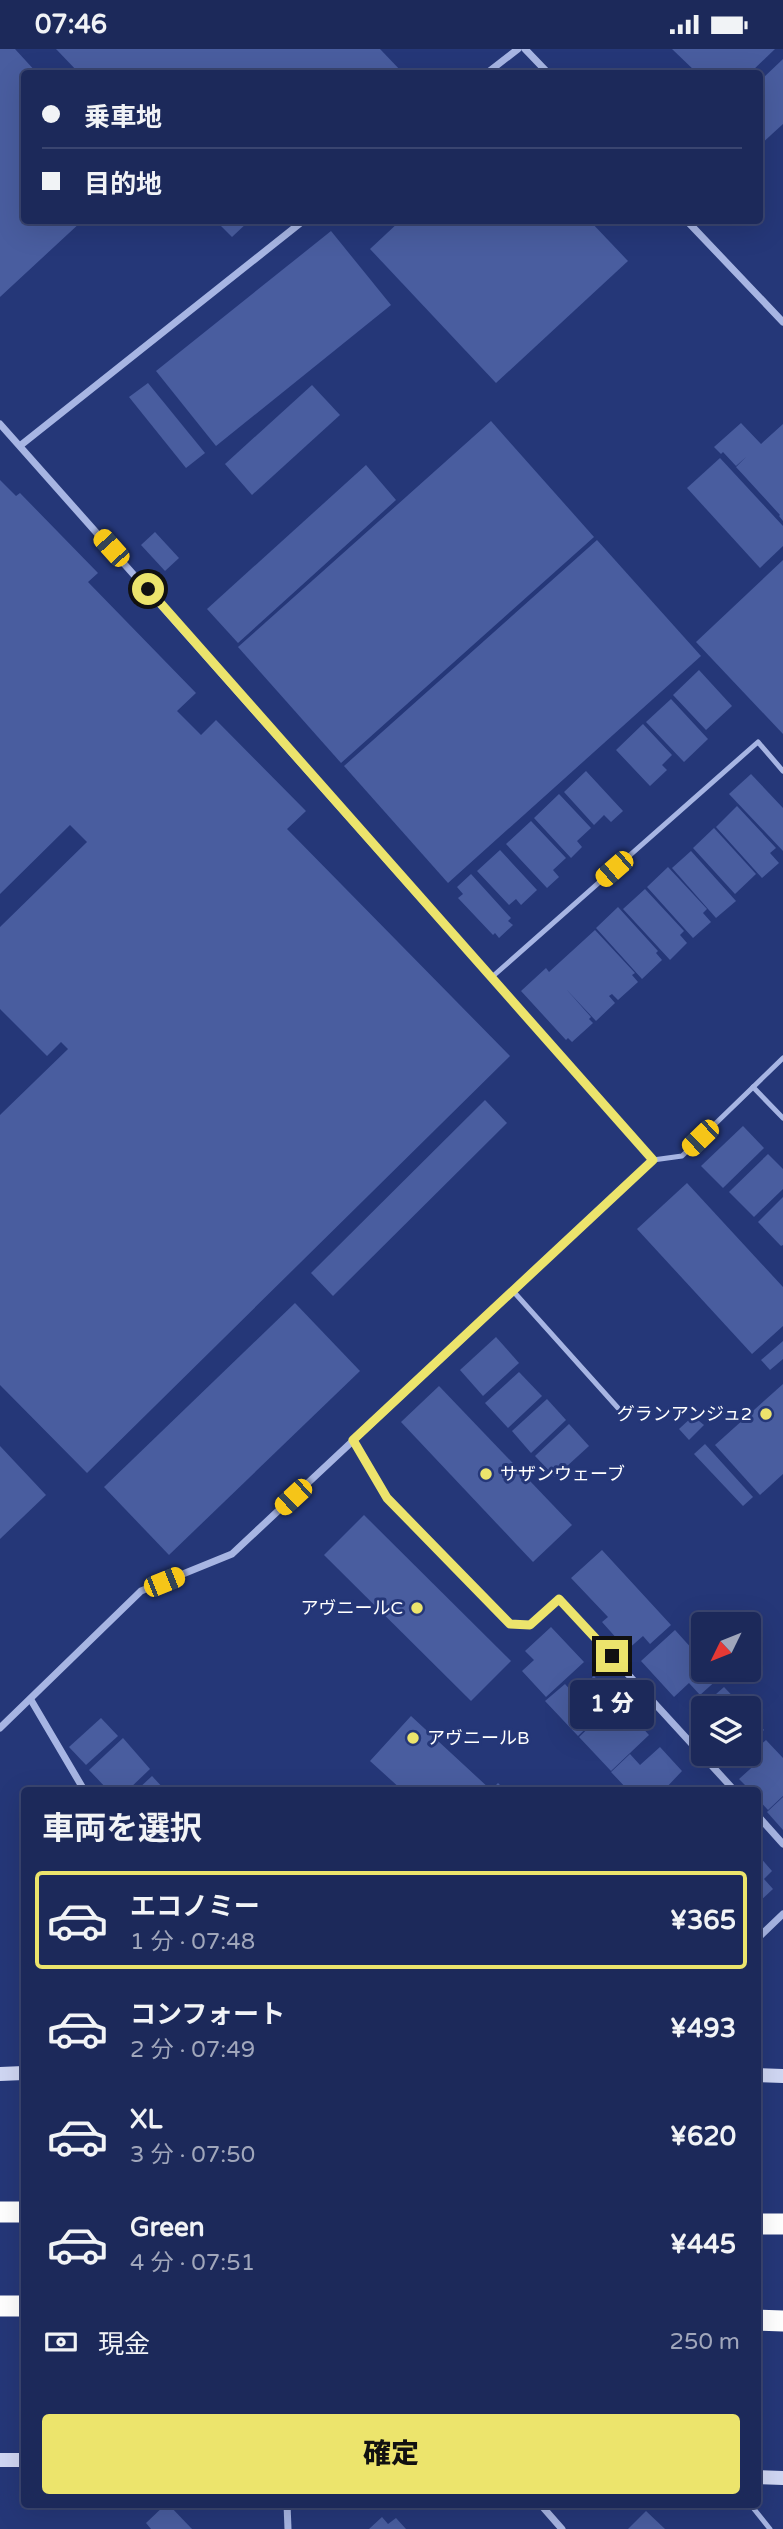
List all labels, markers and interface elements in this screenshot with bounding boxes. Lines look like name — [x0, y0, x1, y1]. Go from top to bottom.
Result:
text: 07:46 — [35, 9, 107, 40]
text: 乗車地 — [84, 102, 162, 133]
text: 目的地 — [84, 169, 162, 200]
car — [90, 525, 133, 571]
route start — [132, 573, 164, 605]
car — [592, 847, 637, 891]
car — [678, 1116, 723, 1160]
place label: グランアンジュ2 — [617, 1403, 752, 1425]
marker: グランアンジュ2 — [758, 1406, 774, 1422]
place label: サザンウェーブ — [500, 1463, 625, 1485]
marker: サザンウェーブ — [478, 1466, 494, 1482]
car — [271, 1475, 316, 1519]
car — [141, 1564, 188, 1600]
place label: アヴニールC — [300, 1597, 403, 1619]
marker: アヴニールC — [409, 1600, 425, 1616]
north arrow — [691, 1612, 761, 1682]
map controls — [691, 1612, 761, 1766]
route end — [596, 1640, 628, 1672]
callout: 1 分 — [570, 1681, 654, 1729]
text: 1 分 — [590, 1690, 634, 1718]
button: layers — [691, 1696, 761, 1766]
place label: アヴニールB — [427, 1727, 529, 1749]
marker: アヴニールB — [405, 1730, 421, 1746]
text: 車両を選択 — [42, 1810, 202, 1848]
icon: car — [46, 1889, 109, 1952]
text: エコノミー — [130, 1891, 260, 1922]
text: ¥365 — [670, 1905, 736, 1936]
text: 1 分 · 07:48 — [130, 1928, 255, 1956]
icon: car — [46, 1997, 109, 2060]
text: コンフォート — [130, 1999, 285, 2030]
text: ¥493 — [670, 2013, 736, 2044]
text: 2 分 · 07:49 — [130, 2036, 255, 2064]
text: XL — [130, 2104, 162, 2135]
icon: car — [46, 2105, 109, 2168]
text: ¥620 — [670, 2121, 736, 2152]
text: 3 分 · 07:50 — [130, 2141, 255, 2169]
text: Green — [130, 2212, 205, 2243]
icon: car — [46, 2213, 109, 2276]
text: ¥445 — [670, 2229, 736, 2260]
text: 4 分 · 07:51 — [130, 2249, 255, 2277]
icon: cash — [42, 2323, 80, 2361]
text: 250 m — [670, 2328, 740, 2356]
text: 現金 — [98, 2329, 150, 2360]
button: 確定 — [42, 2414, 740, 2494]

